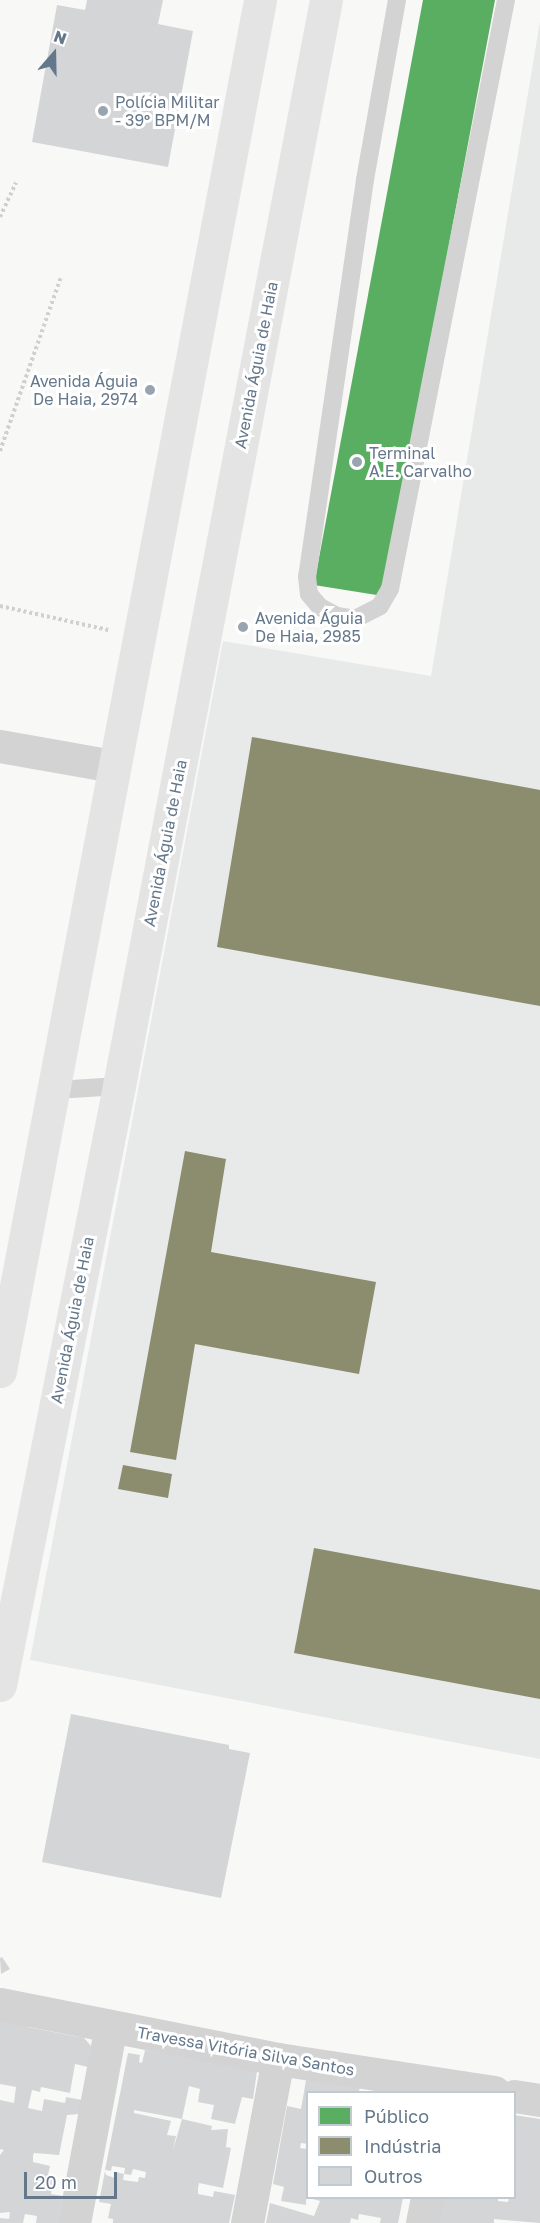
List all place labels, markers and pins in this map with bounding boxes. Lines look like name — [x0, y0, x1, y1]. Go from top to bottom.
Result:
place label: Polícia Militar - 39º BPM/M — [115, 92, 220, 130]
marker: Polícia Militar - 39º BPM/M — [96, 104, 110, 118]
place label: Avenida Águia De Haia, 2974 — [30, 371, 138, 409]
marker: Avenida Águia De Haia, 2974 — [143, 383, 157, 397]
place label: Terminal A.E. Carvalho — [369, 443, 472, 481]
marker: Terminal A.E. Carvalho — [350, 455, 364, 469]
place label: Avenida Águia De Haia, 2985 — [255, 608, 363, 646]
marker: Avenida Águia De Haia, 2985 — [236, 620, 250, 634]

